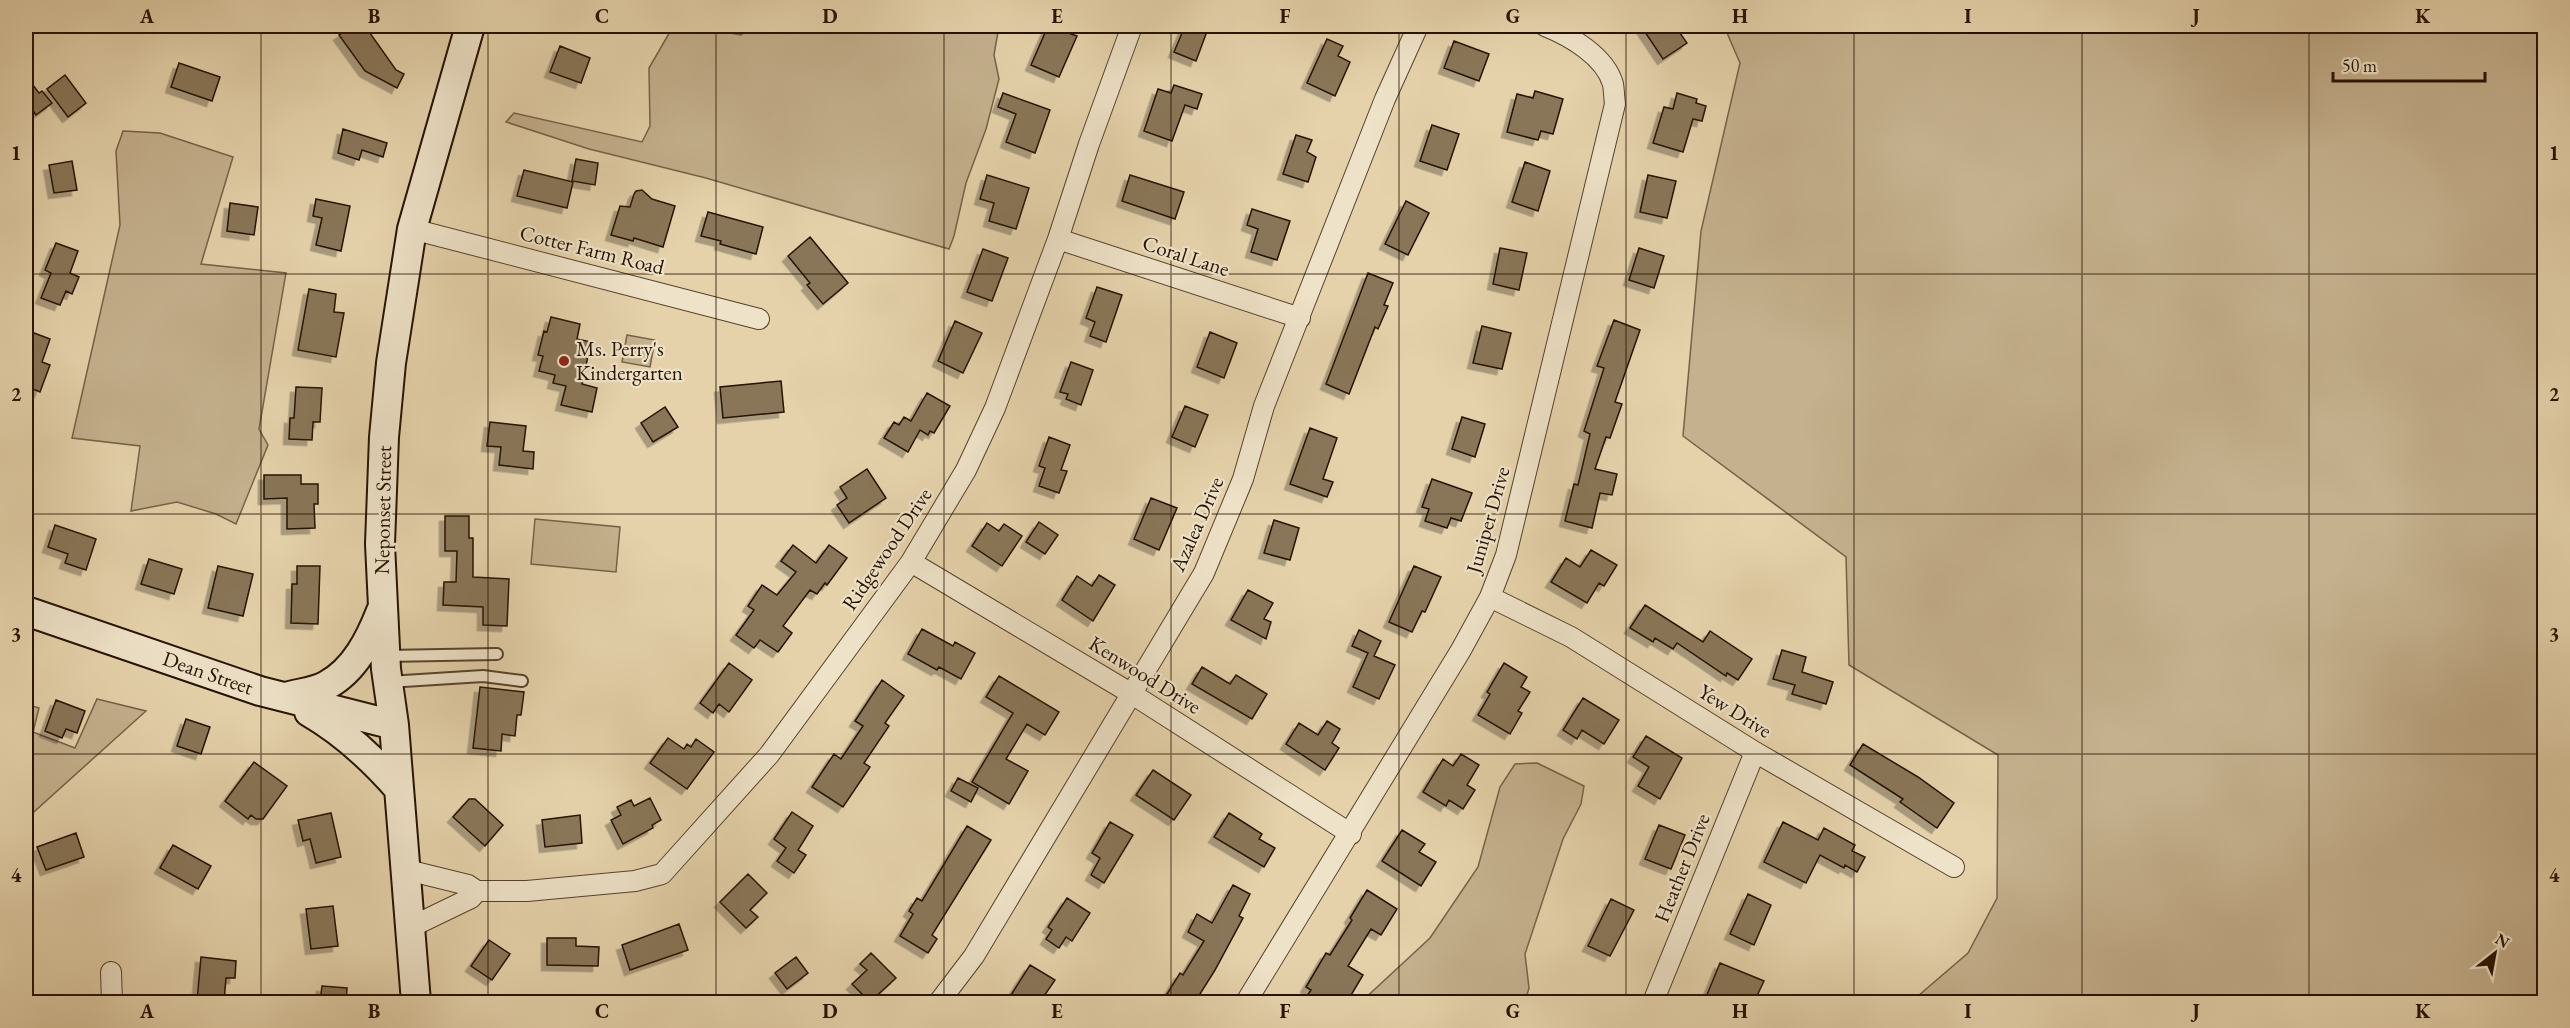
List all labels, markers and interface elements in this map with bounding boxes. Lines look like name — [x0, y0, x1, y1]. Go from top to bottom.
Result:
text: A — [139, 3, 155, 29]
text: B — [368, 3, 380, 29]
text: C — [595, 3, 609, 29]
text: D — [822, 3, 838, 29]
text: E — [1051, 3, 1063, 29]
text: F — [1280, 3, 1291, 29]
text: G — [1506, 3, 1520, 29]
text: H — [1732, 3, 1748, 29]
text: I — [1964, 3, 1972, 29]
text: J — [2190, 3, 2200, 29]
text: K — [2415, 3, 2431, 29]
scale bar — [2333, 45, 2484, 83]
text: 50 m — [2342, 54, 2377, 77]
text: 1 — [11, 140, 21, 166]
text: 1 — [2549, 140, 2559, 166]
street label: Cotter Farm Road — [517, 219, 668, 281]
street label: Coral Lane — [1139, 229, 1233, 282]
place label: Ms. Perry's Kindergarten — [576, 335, 683, 386]
marker: Ms. Perry's Kindergarten — [557, 354, 571, 368]
text: 2 — [11, 381, 22, 407]
text: 2 — [2549, 381, 2560, 407]
street label: Neponset Street — [368, 445, 397, 575]
street label: Juniper Drive — [1459, 463, 1516, 578]
street label: Azalea Drive — [1163, 472, 1229, 576]
street label: Ridgewood Drive — [836, 482, 938, 615]
text: 3 — [11, 621, 21, 647]
text: 3 — [2549, 621, 2559, 647]
street label: Kenwood Drive — [1084, 629, 1206, 720]
street label: Dean Street — [159, 644, 257, 701]
street label: Yew Drive — [1693, 677, 1777, 744]
street label: Heather Drive — [1647, 809, 1716, 926]
text: 4 — [11, 862, 22, 888]
text: 4 — [2549, 862, 2560, 888]
north arrow — [2465, 923, 2525, 983]
text: N — [2492, 928, 2513, 953]
text: A — [139, 998, 155, 1024]
text: B — [368, 998, 380, 1024]
text: C — [595, 998, 609, 1024]
text: D — [822, 998, 838, 1024]
text: E — [1051, 998, 1063, 1024]
text: F — [1280, 998, 1291, 1024]
text: G — [1506, 998, 1520, 1024]
text: H — [1732, 998, 1748, 1024]
text: I — [1964, 998, 1972, 1024]
text: J — [2190, 998, 2200, 1024]
text: K — [2415, 998, 2431, 1024]

